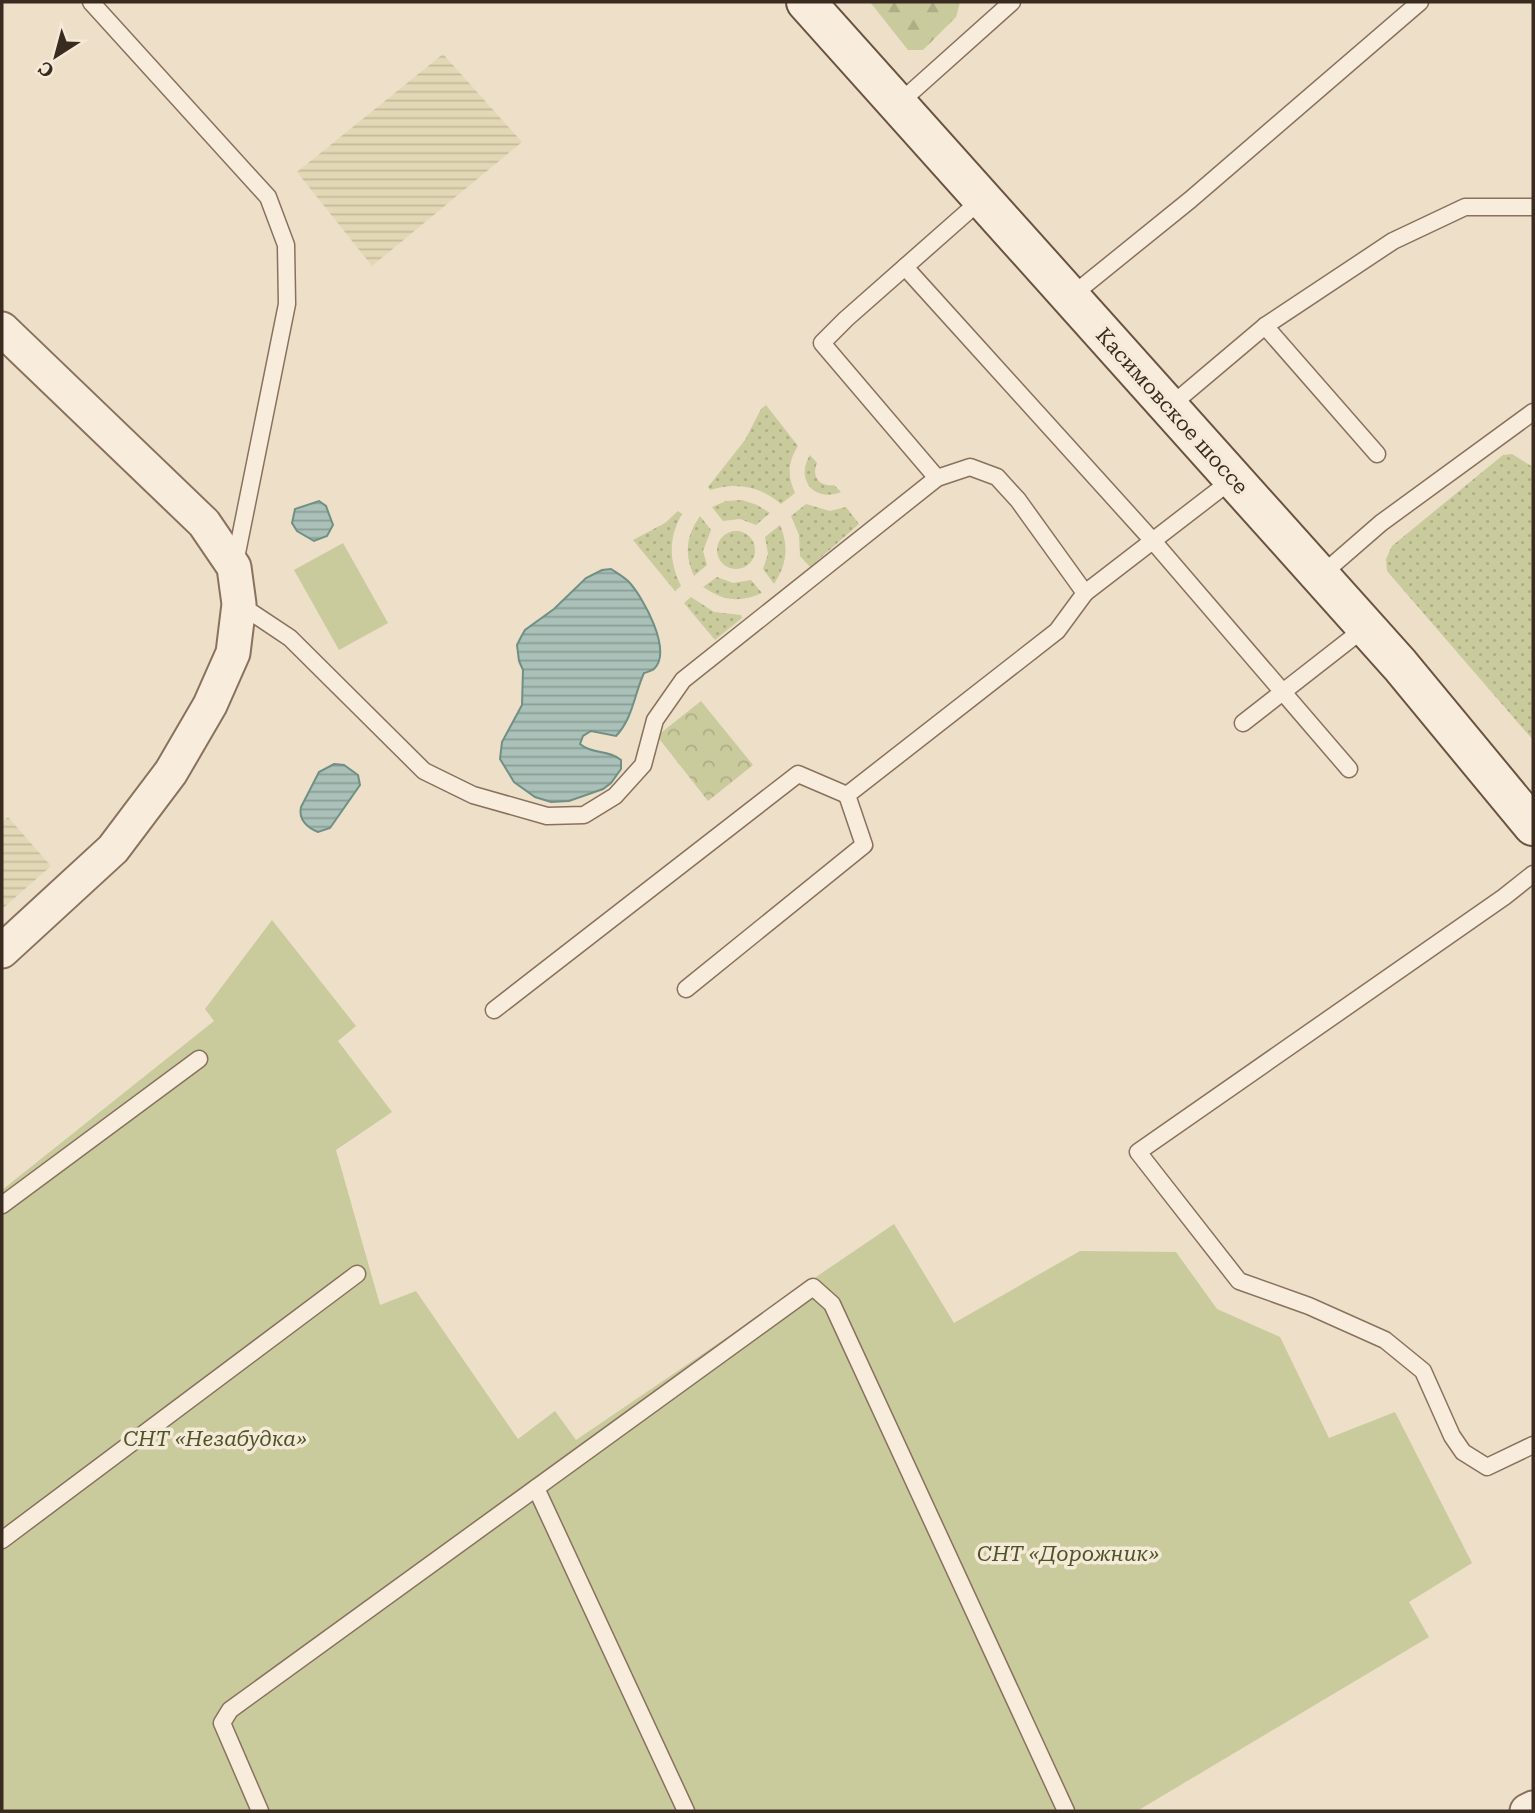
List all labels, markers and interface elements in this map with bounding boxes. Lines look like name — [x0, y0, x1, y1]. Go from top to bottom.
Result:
north arrow — [21, 21, 91, 91]
text: С — [34, 56, 58, 83]
street label: Касимовское шоссе — [1091, 323, 1253, 499]
park label: СНТ «Незабудка» — [123, 1427, 307, 1451]
park label: СНТ «Дорожник» — [977, 1542, 1159, 1566]

